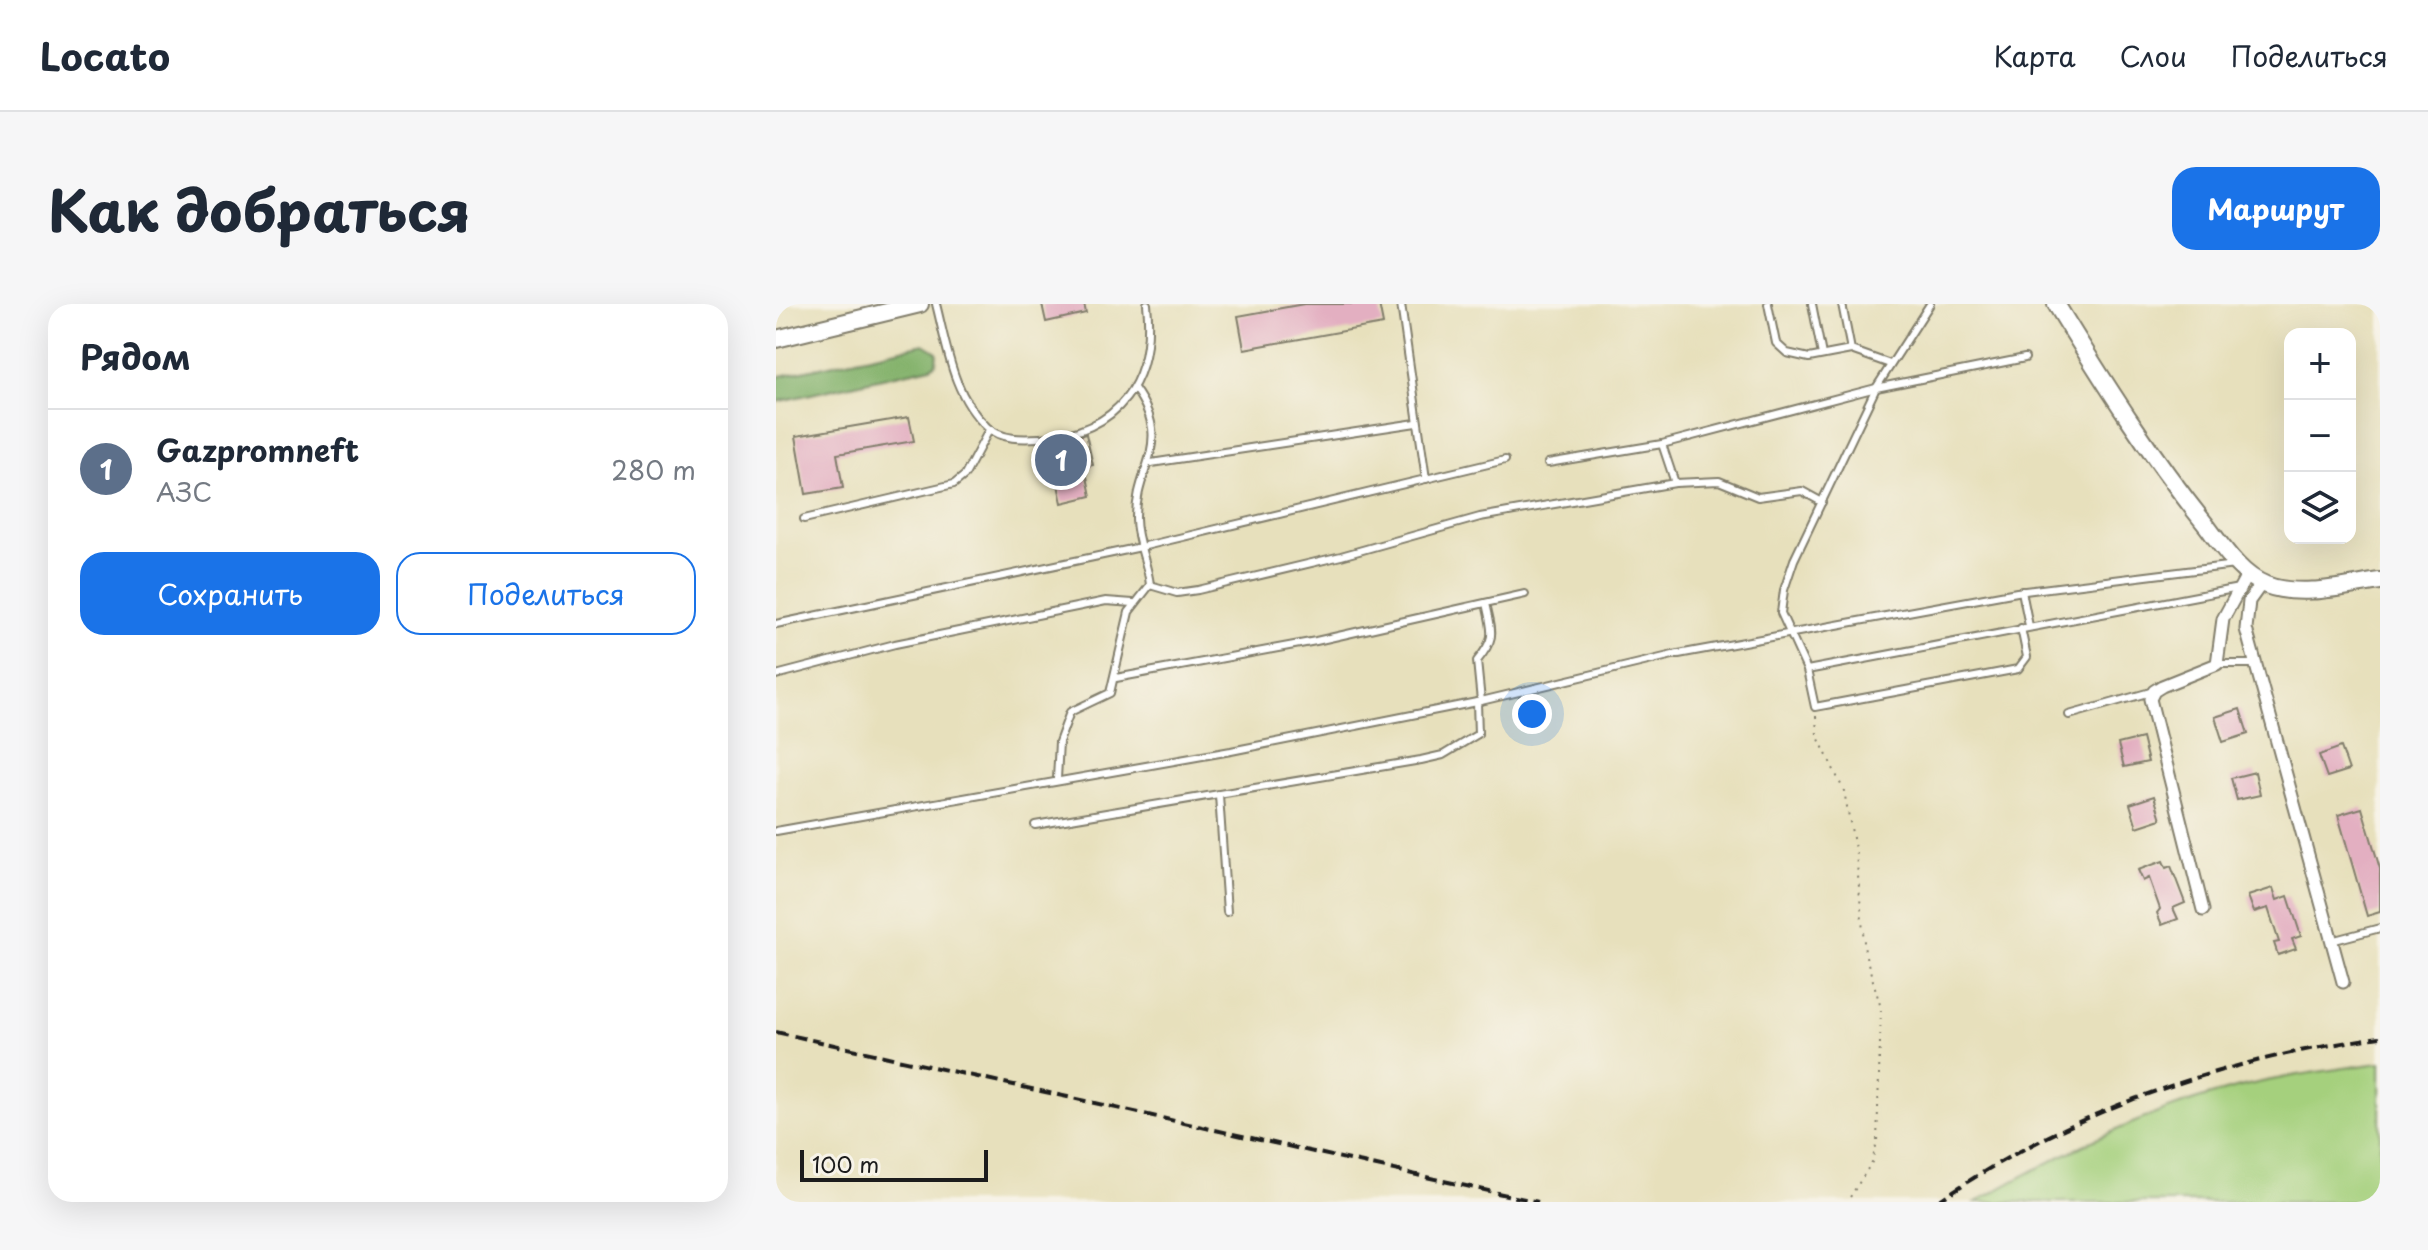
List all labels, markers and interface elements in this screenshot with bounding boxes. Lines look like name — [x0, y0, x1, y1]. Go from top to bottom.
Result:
text: Locato — [40, 27, 170, 84]
text: Карта — [1993, 34, 2076, 77]
text: Слои — [2120, 34, 2187, 77]
text: Поделиться — [2231, 34, 2388, 77]
text: Как добраться — [48, 166, 471, 251]
button: Маршрут — [2172, 167, 2380, 250]
map controls — [2284, 328, 2356, 544]
button: + — [2284, 328, 2356, 400]
text: Рядом — [80, 330, 191, 382]
button: − — [2284, 400, 2356, 472]
text: Gazpromneft — [156, 427, 359, 472]
pin: 1 — [1035, 430, 1087, 490]
text: 1 — [100, 450, 112, 489]
text: 280 m — [611, 450, 696, 489]
text: АЗС — [156, 472, 212, 511]
button: layers — [2284, 472, 2356, 544]
button: Сохранить — [80, 552, 380, 635]
button: Поделиться — [396, 552, 696, 635]
your location — [1512, 694, 1552, 734]
scale bar — [800, 1146, 988, 1182]
text: 100 m — [812, 1147, 879, 1180]

